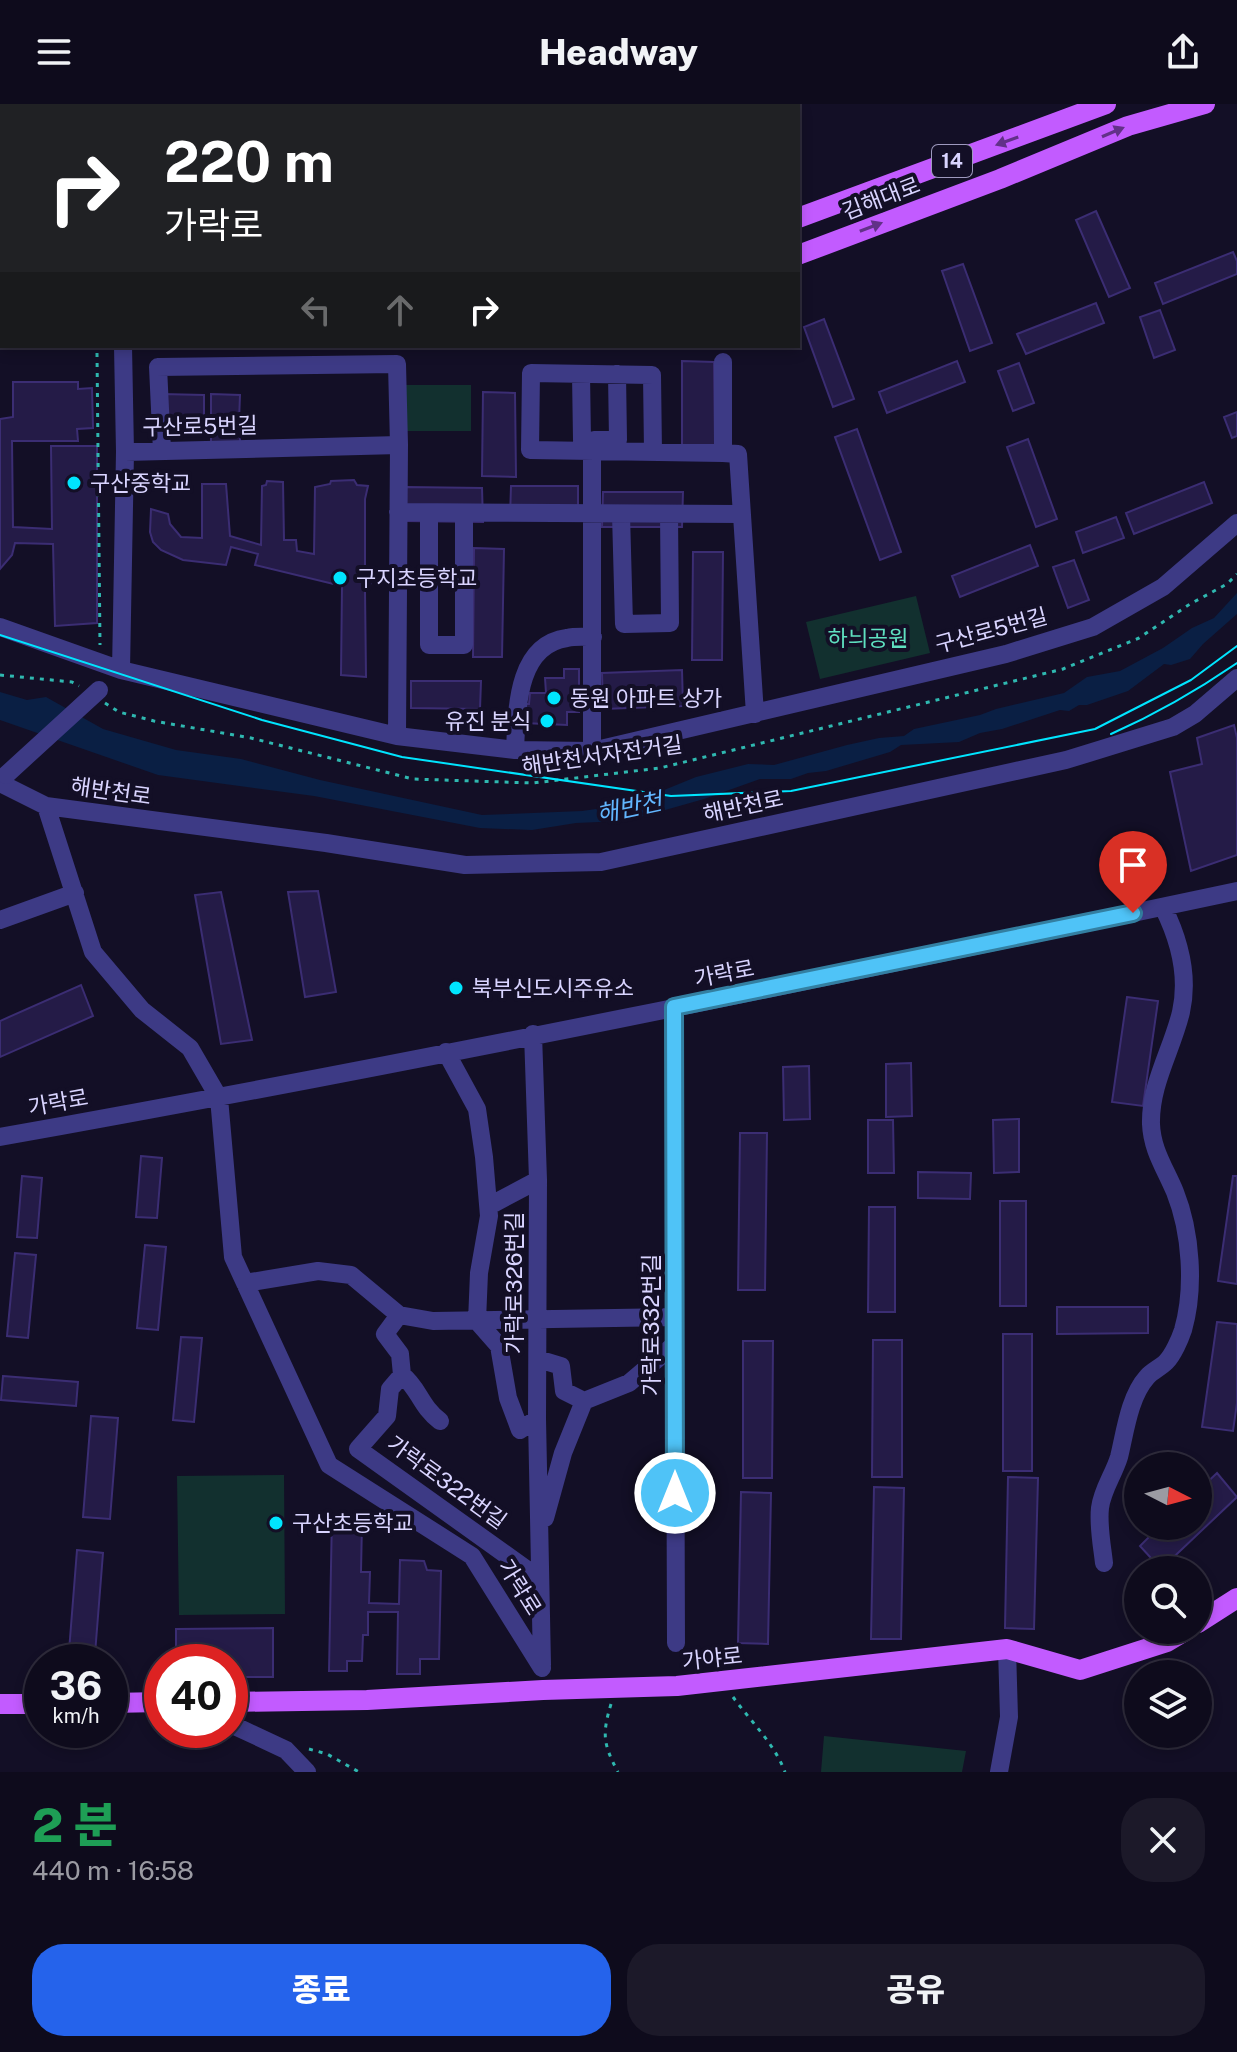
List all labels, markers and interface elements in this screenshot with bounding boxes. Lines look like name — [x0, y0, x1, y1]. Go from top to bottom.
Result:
icon: menu — [32, 30, 76, 74]
icon: share — [1161, 30, 1205, 74]
text: Headway — [539, 31, 698, 73]
one-way arrow — [1101, 125, 1125, 138]
text: 220 m — [164, 129, 334, 195]
one-way arrow — [995, 135, 1019, 148]
icon: right — [32, 136, 136, 240]
road number: 14 — [932, 145, 972, 177]
street label: 김해대로 — [839, 171, 923, 225]
text: 가락로 — [164, 204, 263, 246]
one-way arrow — [859, 220, 883, 233]
icon: left — [294, 288, 338, 332]
icon: ahead — [378, 288, 422, 332]
icon: right — [462, 288, 506, 332]
street label: 구산로5번길 — [142, 412, 258, 440]
place label: 구산중학교 — [90, 470, 191, 496]
marker: 구산중학교 — [65, 474, 83, 492]
place label: 구지초등학교 — [356, 565, 477, 591]
marker: 구지초등학교 — [331, 569, 349, 587]
street label: 구산로5번길 — [932, 603, 1050, 657]
park label: 하늬공원 — [828, 625, 908, 651]
place label: 동원 아파트 상가 — [570, 685, 722, 711]
marker: 동원 아파트 상가 — [545, 689, 563, 707]
place label: 유진 분식 — [445, 708, 531, 734]
marker: 유진 분식 — [538, 712, 556, 730]
street label: 해반천서자전거길 — [520, 731, 684, 779]
street label: 해반천로 — [69, 772, 153, 810]
street label: 해반천로 — [701, 785, 785, 827]
water label: 해반천 — [594, 786, 667, 828]
pin — [1099, 831, 1167, 913]
icon: arrive — [1111, 843, 1155, 887]
street label: 가락로 — [692, 954, 756, 992]
place label: 북부신도시주유소 — [472, 975, 634, 1001]
marker: 북부신도시주유소 — [447, 979, 465, 997]
street label: 가락로 — [26, 1084, 90, 1120]
street label: 가락로326번길 — [501, 1212, 527, 1354]
street label: 가락로332번길 — [638, 1254, 664, 1396]
street label: 가락로322번길 — [382, 1430, 512, 1534]
position arrow — [633, 1451, 717, 1535]
north arrow — [1124, 1452, 1212, 1540]
map controls — [1124, 1452, 1212, 1748]
place label: 구산초등학교 — [292, 1510, 413, 1536]
marker: 구산초등학교 — [267, 1514, 285, 1532]
street label: 가락로 — [493, 1554, 547, 1620]
button: search — [1124, 1556, 1212, 1644]
street label: 가야로 — [680, 1642, 744, 1674]
speed limit sign: 40 — [144, 1644, 248, 1748]
button: layers — [1124, 1660, 1212, 1748]
text: 36 — [50, 1662, 102, 1709]
text: km/h — [52, 1704, 100, 1728]
text: 2 분 — [32, 1796, 118, 1853]
button: close — [1121, 1798, 1205, 1882]
text: 440 m · 16:58 — [32, 1855, 194, 1886]
button: 종료 — [32, 1944, 611, 2036]
button: 공유 — [627, 1944, 1205, 2036]

